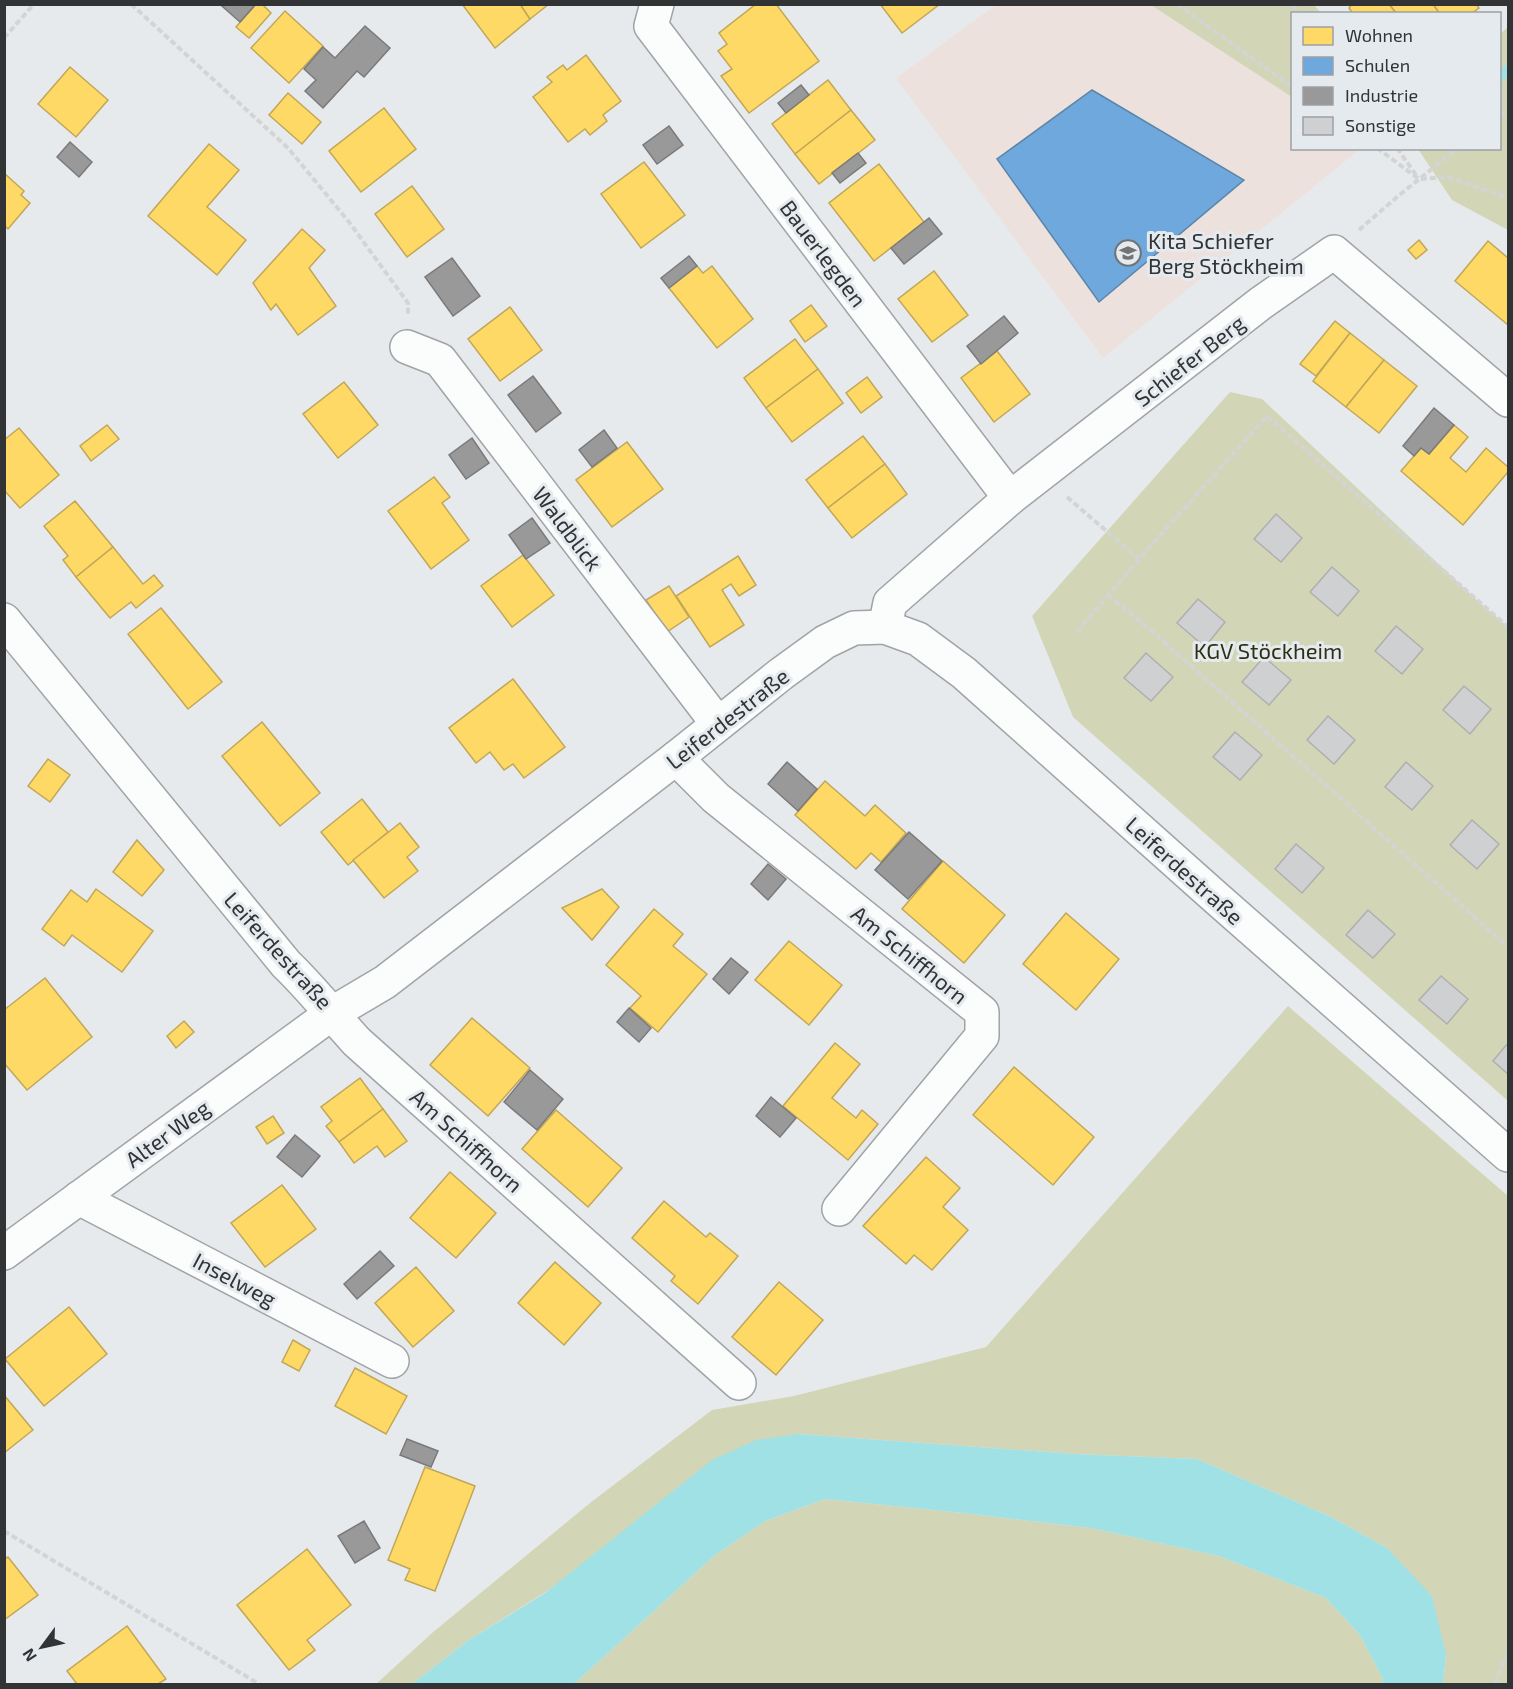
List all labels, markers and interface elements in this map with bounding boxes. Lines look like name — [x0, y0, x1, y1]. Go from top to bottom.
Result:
legend — [1291, 12, 1501, 150]
text: Wohnen — [1345, 24, 1413, 46]
text: Schulen — [1345, 54, 1410, 76]
text: Industrie — [1345, 84, 1418, 106]
text: Sonstige — [1345, 114, 1416, 136]
street label: Bauerlegden — [776, 195, 872, 311]
place label: Kita Schiefer Berg Stöckheim — [1148, 227, 1304, 278]
school or university icon: Kita Schiefer Berg Stöckheim — [1113, 238, 1143, 268]
street label: Schiefer Berg — [1129, 309, 1249, 411]
street label: Waldblick — [528, 481, 608, 575]
park label: KGV Stöckheim — [1194, 637, 1342, 663]
street label: Leiferdestraße — [660, 662, 794, 774]
street label: Leiferdestraße — [1121, 811, 1249, 929]
street label: Leiferdestraße — [220, 886, 338, 1014]
street label: Am Schiffhorn — [847, 899, 973, 1009]
street label: Am Schiffhorn — [406, 1083, 528, 1197]
street label: Alter Weg — [120, 1094, 214, 1172]
street label: Inselweg — [189, 1246, 281, 1312]
north arrow — [12, 1617, 72, 1677]
text: N — [18, 1645, 40, 1665]

